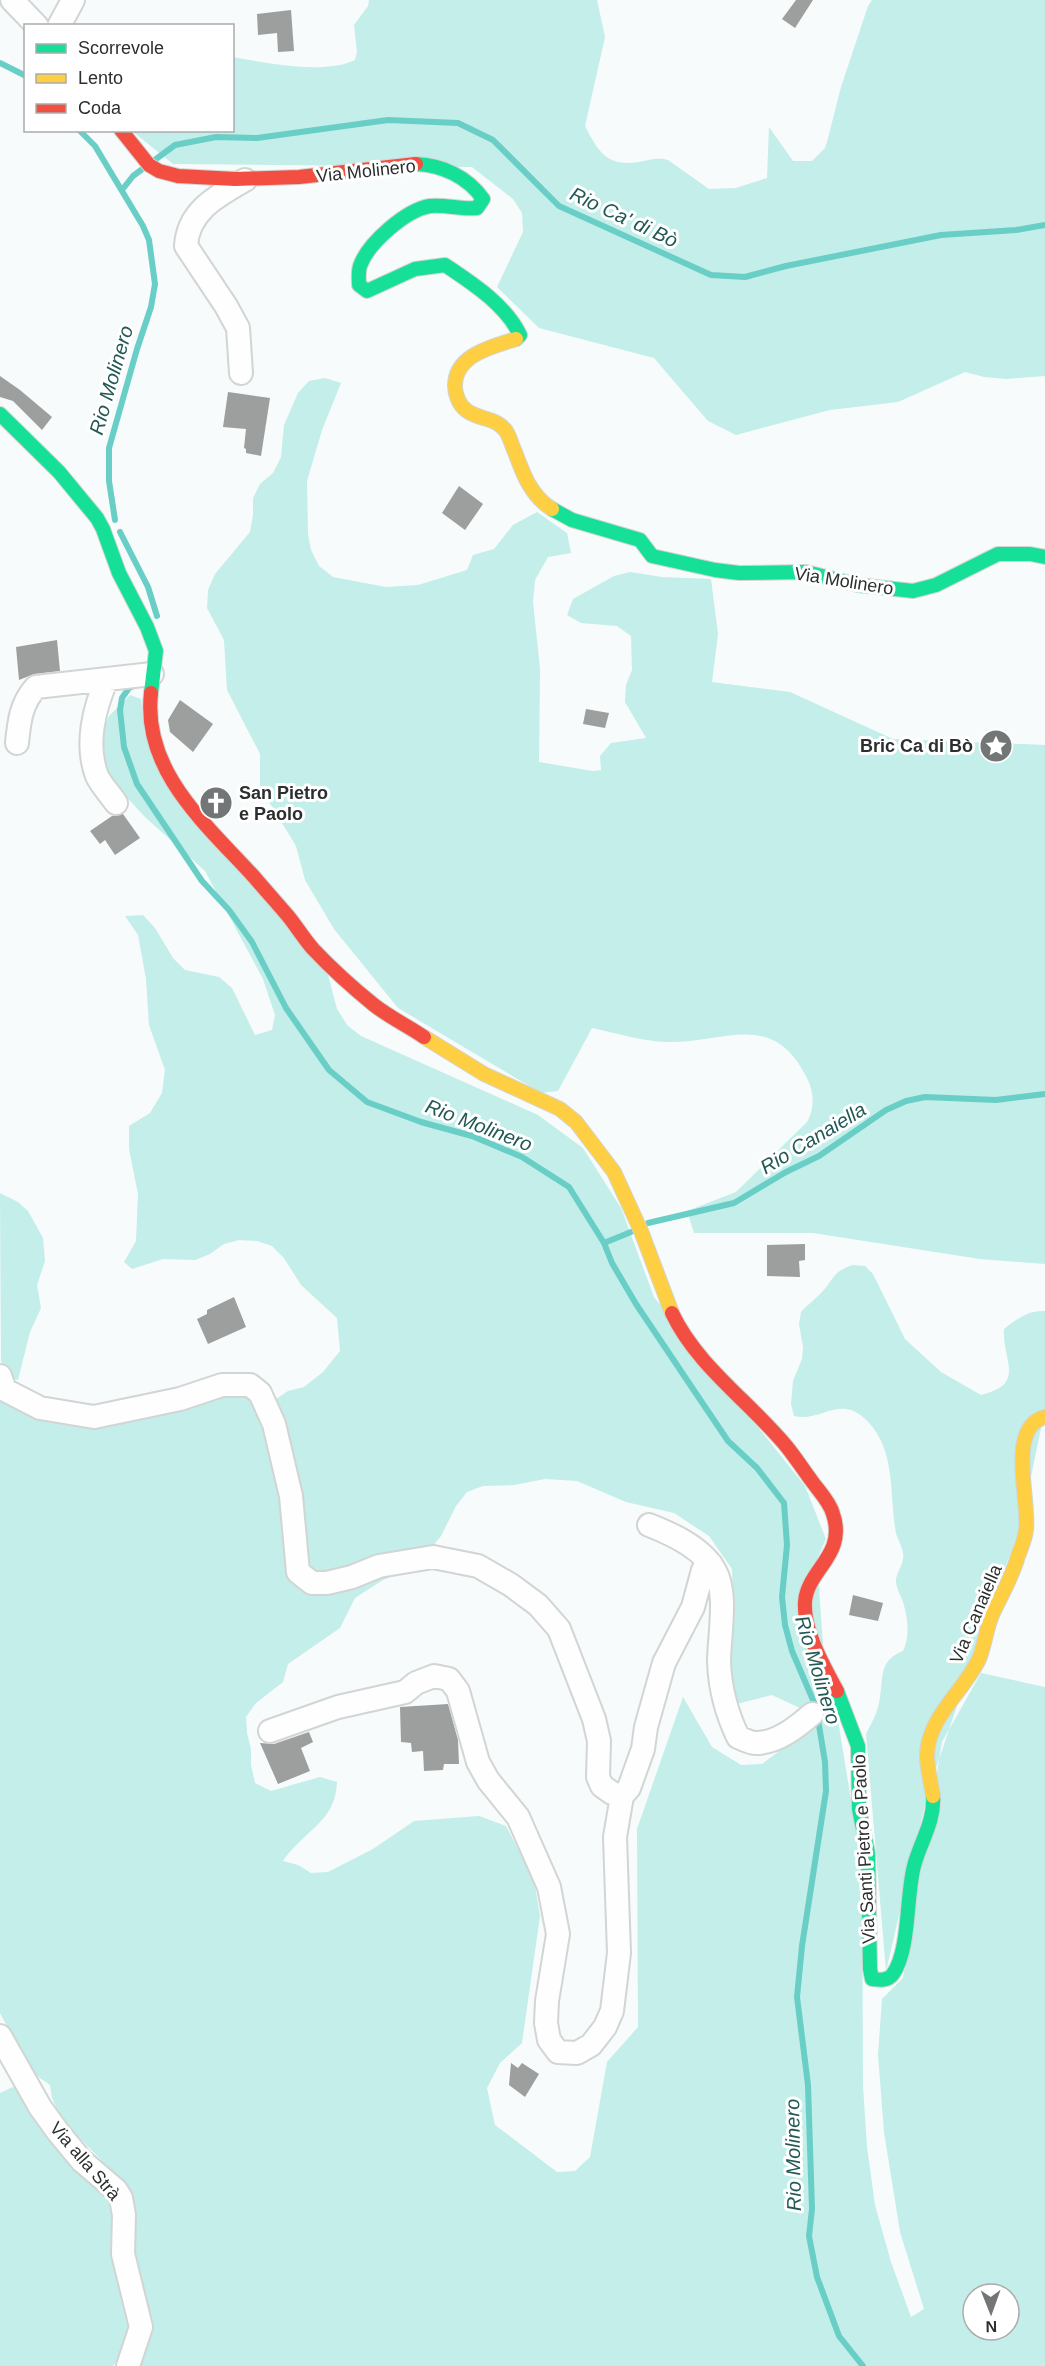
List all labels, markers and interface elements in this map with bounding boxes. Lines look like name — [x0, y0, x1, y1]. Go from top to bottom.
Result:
legend — [24, 24, 234, 132]
text: Scorrevole — [78, 38, 164, 58]
text: Lento — [78, 68, 123, 88]
text: Coda — [78, 98, 122, 118]
street label: Via Molinero — [315, 156, 417, 186]
water label: Rio Ca' di Bò — [567, 182, 681, 252]
water label: Rio Molinero — [85, 323, 137, 437]
street label: Via Molinero — [793, 563, 895, 599]
place icon: Bric Ca di Bò — [978, 728, 1014, 764]
place label: Bric Ca di Bò — [860, 736, 973, 756]
place label: San Pietro e Paolo — [239, 783, 328, 824]
church icon: San Pietro e Paolo — [198, 785, 234, 821]
water label: Rio Molinero — [423, 1095, 535, 1155]
water label: Rio Canaiella — [756, 1098, 870, 1178]
street label: Via Canaiella — [946, 1561, 1006, 1667]
water label: Rio Molinero — [791, 1613, 845, 1727]
street label: Via Santi Pietro e Paolo — [849, 1754, 879, 1944]
water label: Rio Molinero — [781, 2099, 805, 2211]
street label: Via alla Strà — [46, 2118, 125, 2205]
north arrow — [961, 2282, 1021, 2342]
text: N — [985, 2318, 997, 2335]

